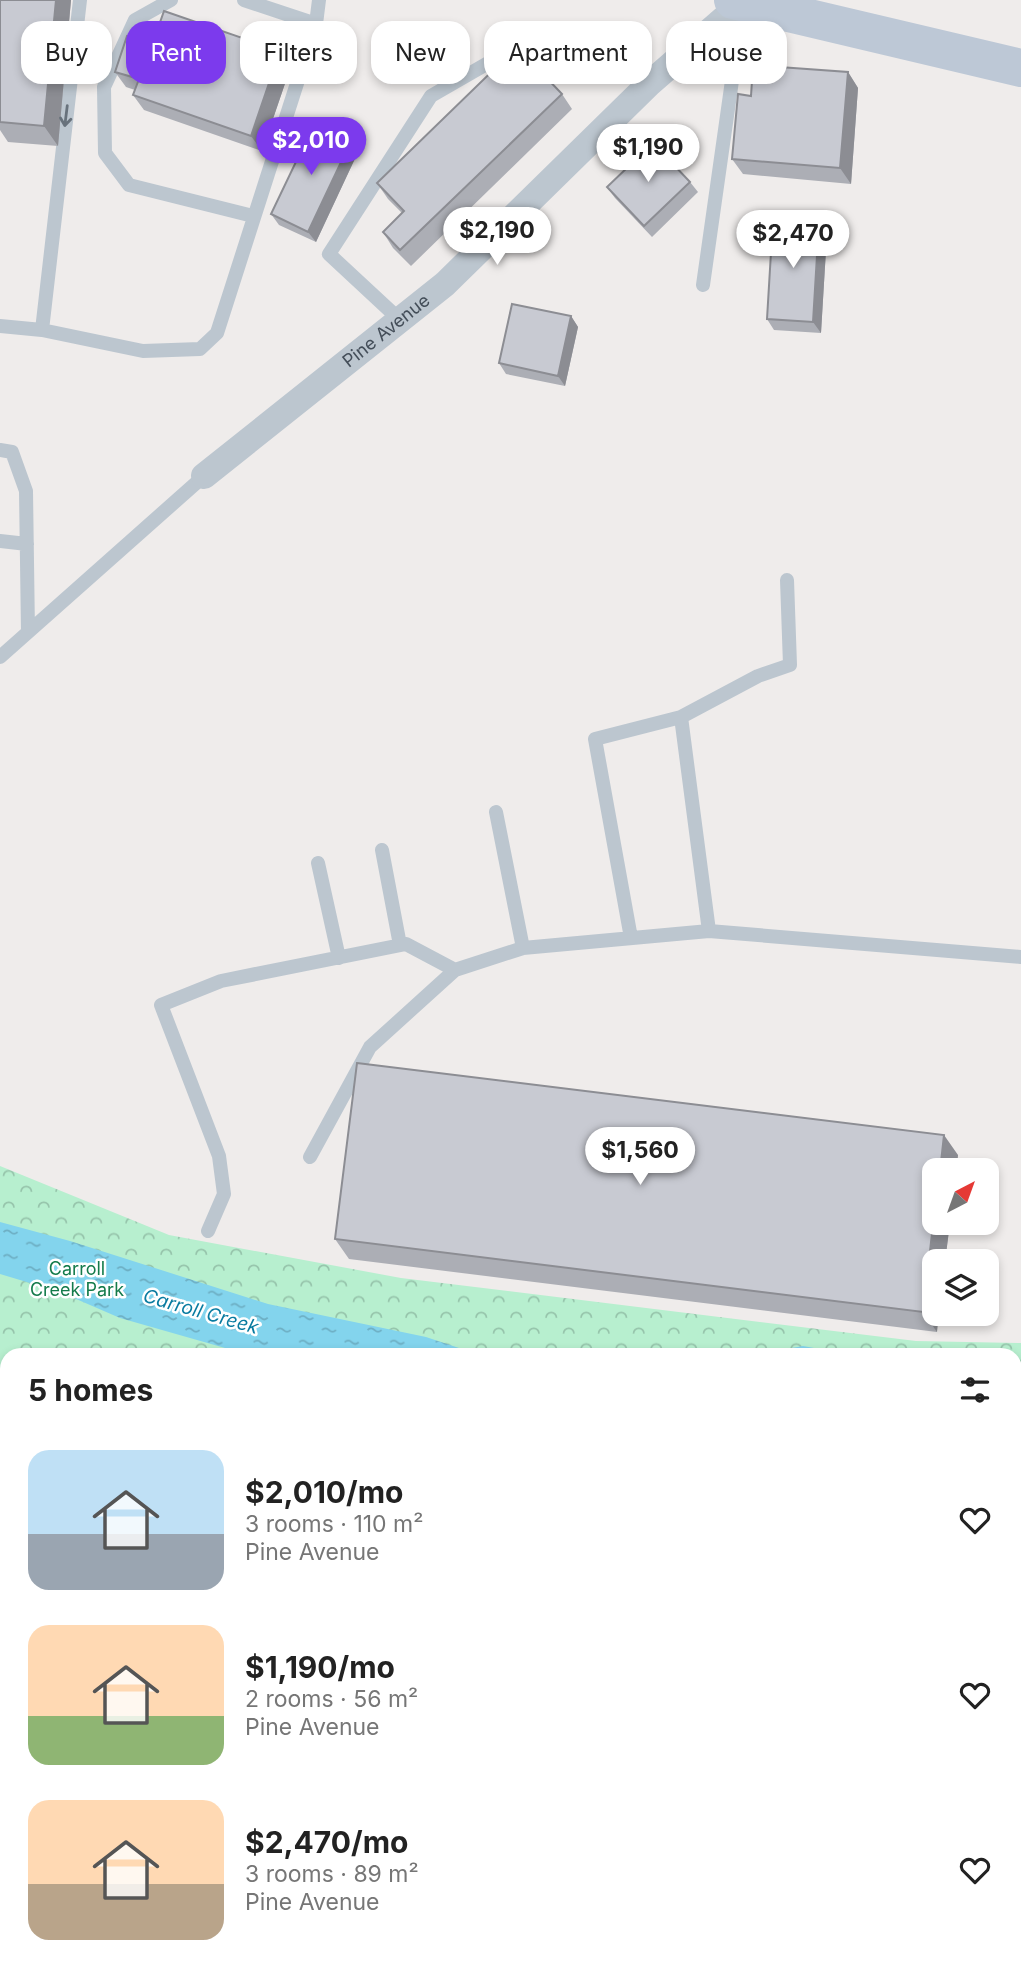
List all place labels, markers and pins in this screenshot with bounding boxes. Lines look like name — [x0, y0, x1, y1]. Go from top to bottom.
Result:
pin: $2,010 — [254, 118, 368, 177]
pin: $1,190 — [591, 124, 705, 184]
pin: $2,190 — [440, 208, 554, 267]
pin: $2,470 — [736, 210, 850, 270]
pin: $1,560 — [583, 1128, 697, 1187]

